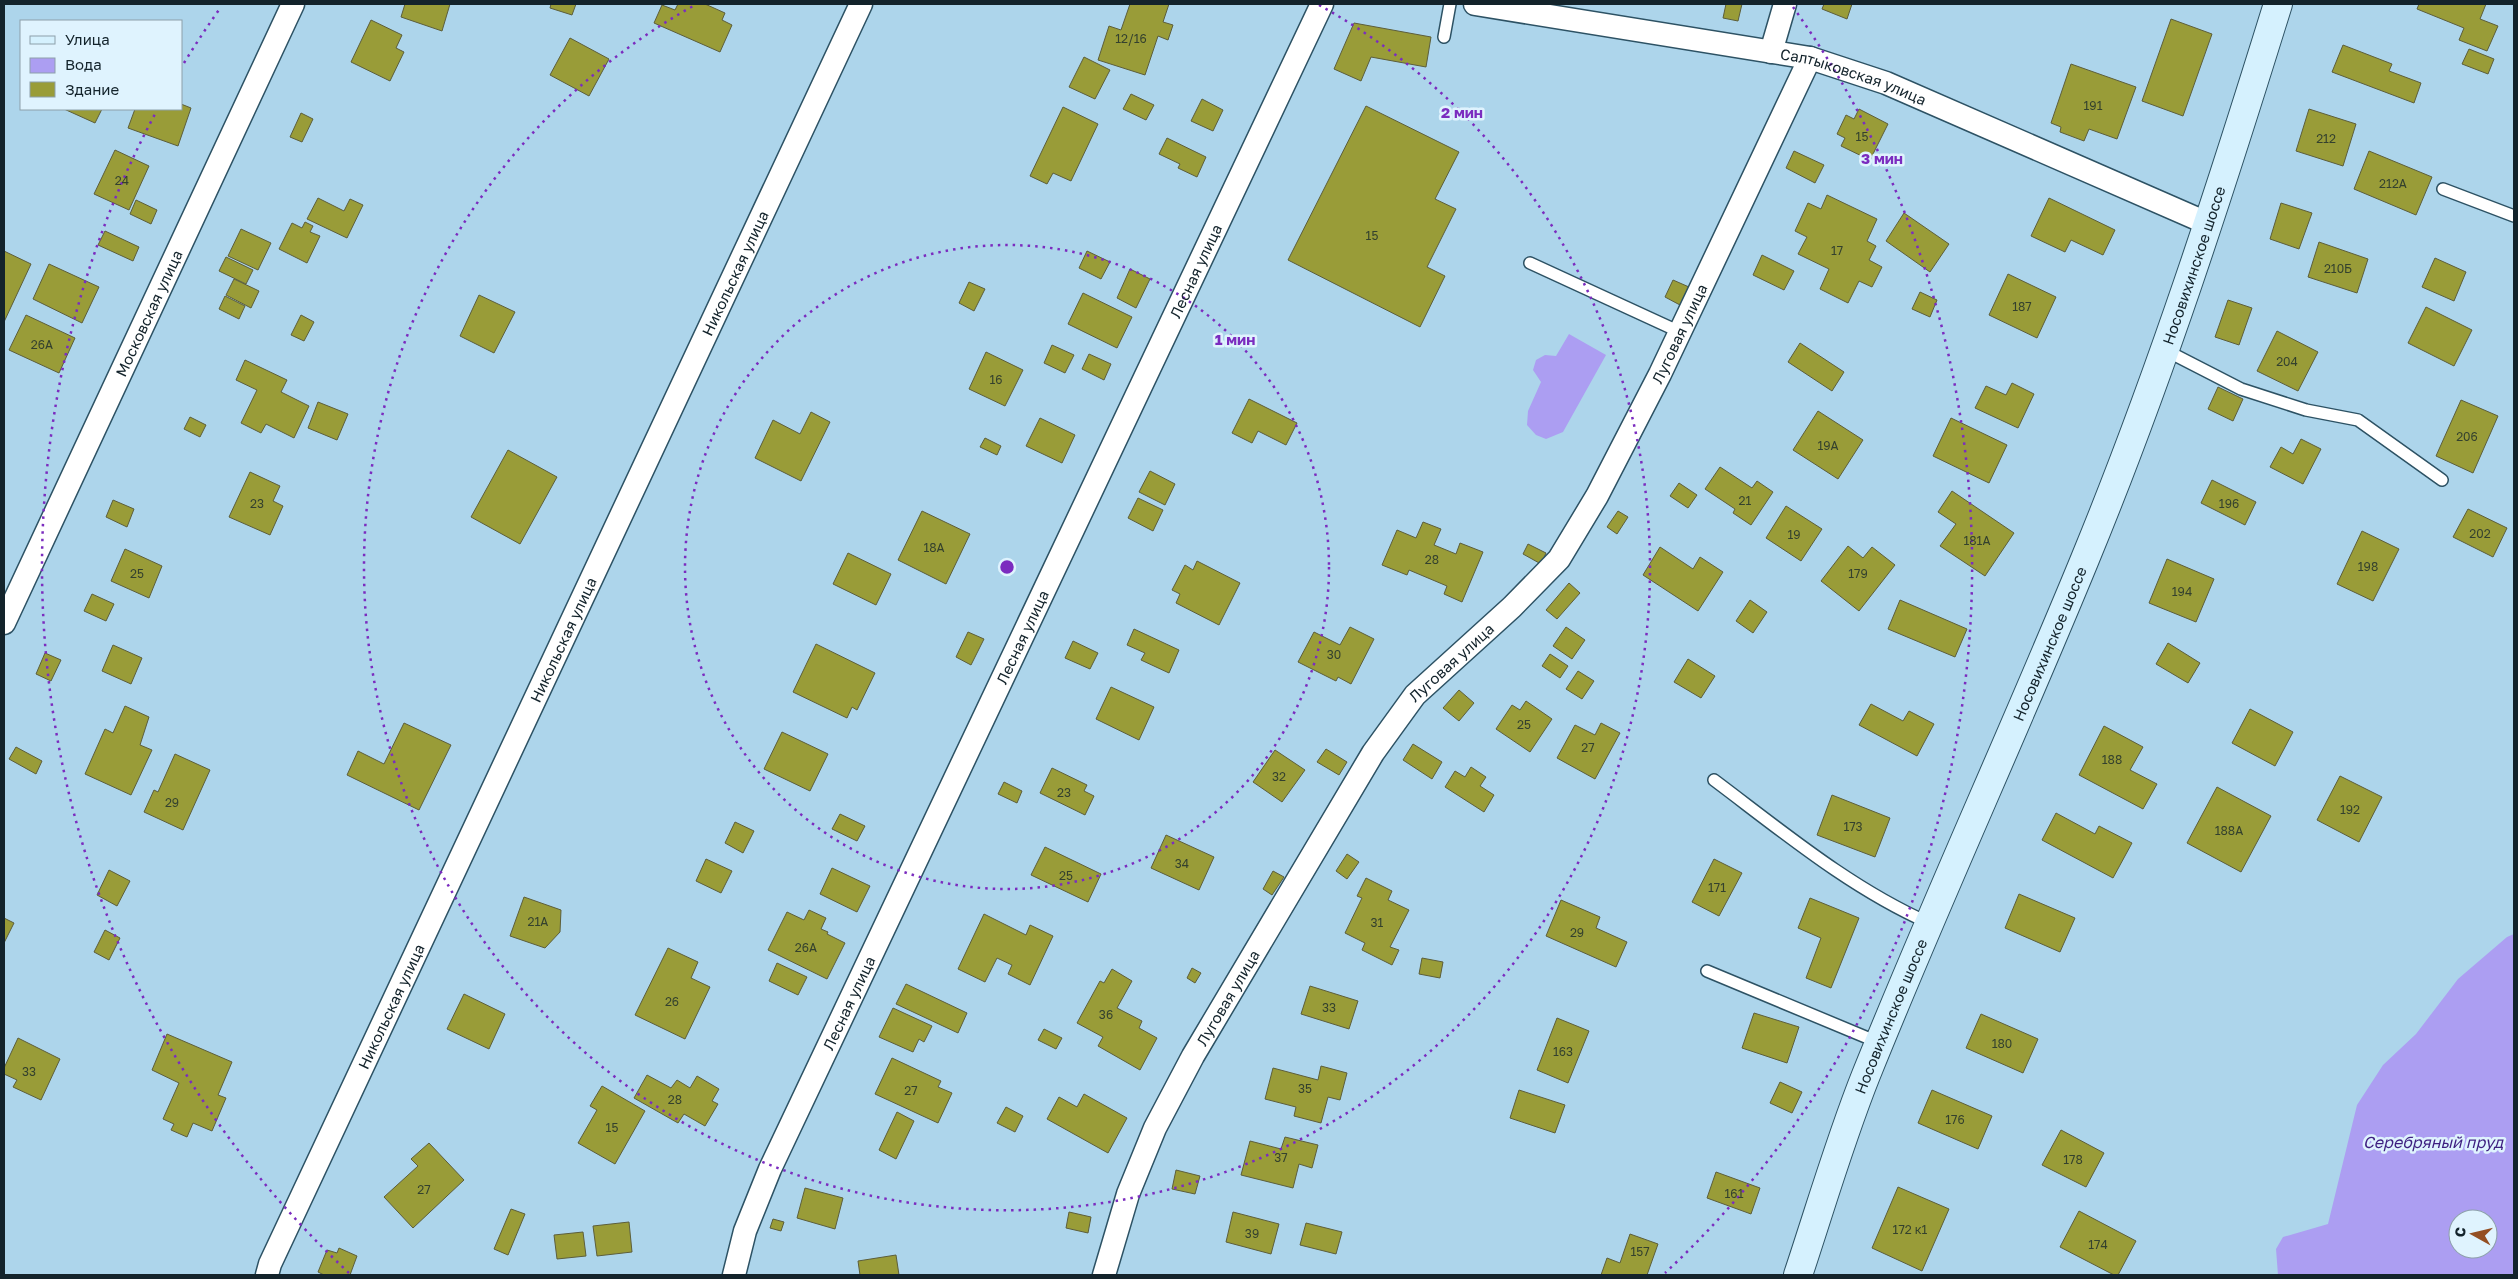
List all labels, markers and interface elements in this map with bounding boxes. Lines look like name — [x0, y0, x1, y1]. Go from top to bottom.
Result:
legend — [20, 20, 182, 110]
text: Улица — [65, 30, 110, 48]
house number: 12/16 — [1115, 31, 1147, 46]
street label: Салтыковская улица — [1779, 44, 1929, 109]
text: Вода — [65, 55, 102, 73]
text: Здание — [65, 80, 119, 98]
house number: 191 — [2084, 98, 2103, 113]
text: 2 мин — [1441, 103, 1483, 121]
house number: 15 — [1856, 129, 1868, 144]
house number: 212 — [2316, 131, 2336, 146]
text: 3 мин — [1861, 149, 1903, 167]
house number: 24 — [115, 173, 129, 188]
house number: 212А — [2379, 176, 2407, 191]
street label: Носовихинское шоссе — [2158, 184, 2229, 347]
street label: Никольская улица — [698, 208, 772, 338]
street label: Лесная улица — [1166, 221, 1225, 321]
house number: 15 — [1366, 228, 1378, 243]
house number: 17 — [1831, 243, 1843, 258]
street label: Московская улица — [111, 247, 186, 379]
house number: 210Б — [2324, 261, 2352, 276]
street label: Луговая улица — [1648, 281, 1711, 386]
house number: 187 — [2012, 299, 2032, 314]
text: 1 мин — [1215, 330, 1255, 348]
house number: 26А — [31, 337, 53, 352]
house number: 204 — [2276, 354, 2298, 369]
house number: 16 — [989, 372, 1003, 387]
house number: 206 — [2456, 429, 2478, 444]
house number: 19А — [1817, 438, 1839, 453]
house number: 21 — [1739, 493, 1752, 508]
house number: 23 — [250, 496, 264, 511]
house number: 196 — [2219, 496, 2239, 511]
house number: 202 — [2469, 526, 2491, 541]
house number: 19 — [1787, 527, 1801, 542]
house number: 181А — [1963, 533, 1991, 548]
house number: 18А — [923, 540, 945, 555]
house number: 28 — [1425, 552, 1439, 567]
centre of rings — [998, 558, 1016, 576]
house number: 198 — [2358, 559, 2378, 574]
street label: Носовихинское шоссе — [2009, 563, 2090, 724]
house number: 25 — [130, 566, 144, 581]
house number: 179 — [1848, 566, 1868, 581]
street label: Никольская улица — [526, 574, 600, 705]
house number: 194 — [2172, 584, 2192, 599]
street label: Лесная улица — [992, 587, 1052, 687]
street label: Луговая улица — [1405, 619, 1497, 705]
house number: 30 — [1327, 647, 1341, 662]
house number: 25 — [1517, 717, 1531, 732]
house number: 27 — [1581, 740, 1595, 755]
house number: 188 — [2102, 752, 2122, 767]
house number: 32 — [1272, 769, 1286, 784]
house number: 23 — [1057, 785, 1071, 800]
house number: 29 — [165, 795, 179, 810]
house number: 192 — [2340, 802, 2360, 817]
house number: 173 — [1843, 819, 1863, 834]
house number: 188А — [2215, 823, 2243, 838]
house number: 34 — [1175, 856, 1189, 871]
house number: 25 — [1059, 868, 1073, 883]
house number: 171 — [1708, 880, 1726, 895]
house number: 21А — [528, 914, 548, 929]
house number: 31 — [1371, 915, 1384, 930]
house number: 29 — [1570, 925, 1584, 940]
street label: Носовихинское шоссе — [1851, 936, 1931, 1096]
house number: 26А — [795, 940, 817, 955]
street label: Никольская улица — [354, 941, 428, 1072]
street label: Луговая улица — [1192, 947, 1263, 1049]
street label: Лесная улица — [819, 953, 879, 1053]
house number: 26 — [665, 994, 679, 1009]
house number: 33 — [1322, 1000, 1336, 1015]
house number: 36 — [1099, 1007, 1113, 1022]
house number: 180 — [1992, 1036, 2012, 1051]
house number: 163 — [1553, 1044, 1573, 1059]
house number: 33 — [22, 1064, 36, 1079]
house number: 35 — [1298, 1081, 1312, 1096]
house number: 27 — [904, 1083, 918, 1098]
house number: 28 — [668, 1092, 682, 1107]
house number: 176 — [1945, 1112, 1965, 1127]
house number: 15 — [606, 1120, 618, 1135]
water label: Серебряный пруд — [2363, 1132, 2504, 1152]
house number: 37 — [1274, 1150, 1288, 1165]
house number: 178 — [2063, 1152, 2083, 1167]
house number: 27 — [417, 1182, 431, 1197]
house number: 161 — [1725, 1186, 1744, 1201]
north arrow — [2448, 1209, 2498, 1259]
house number: 172 к1 — [1893, 1222, 1928, 1237]
house number: 39 — [1245, 1226, 1259, 1241]
text: С — [2451, 1226, 2469, 1238]
house number: 174 — [2088, 1237, 2108, 1252]
house number: 157 — [1630, 1244, 1650, 1259]

